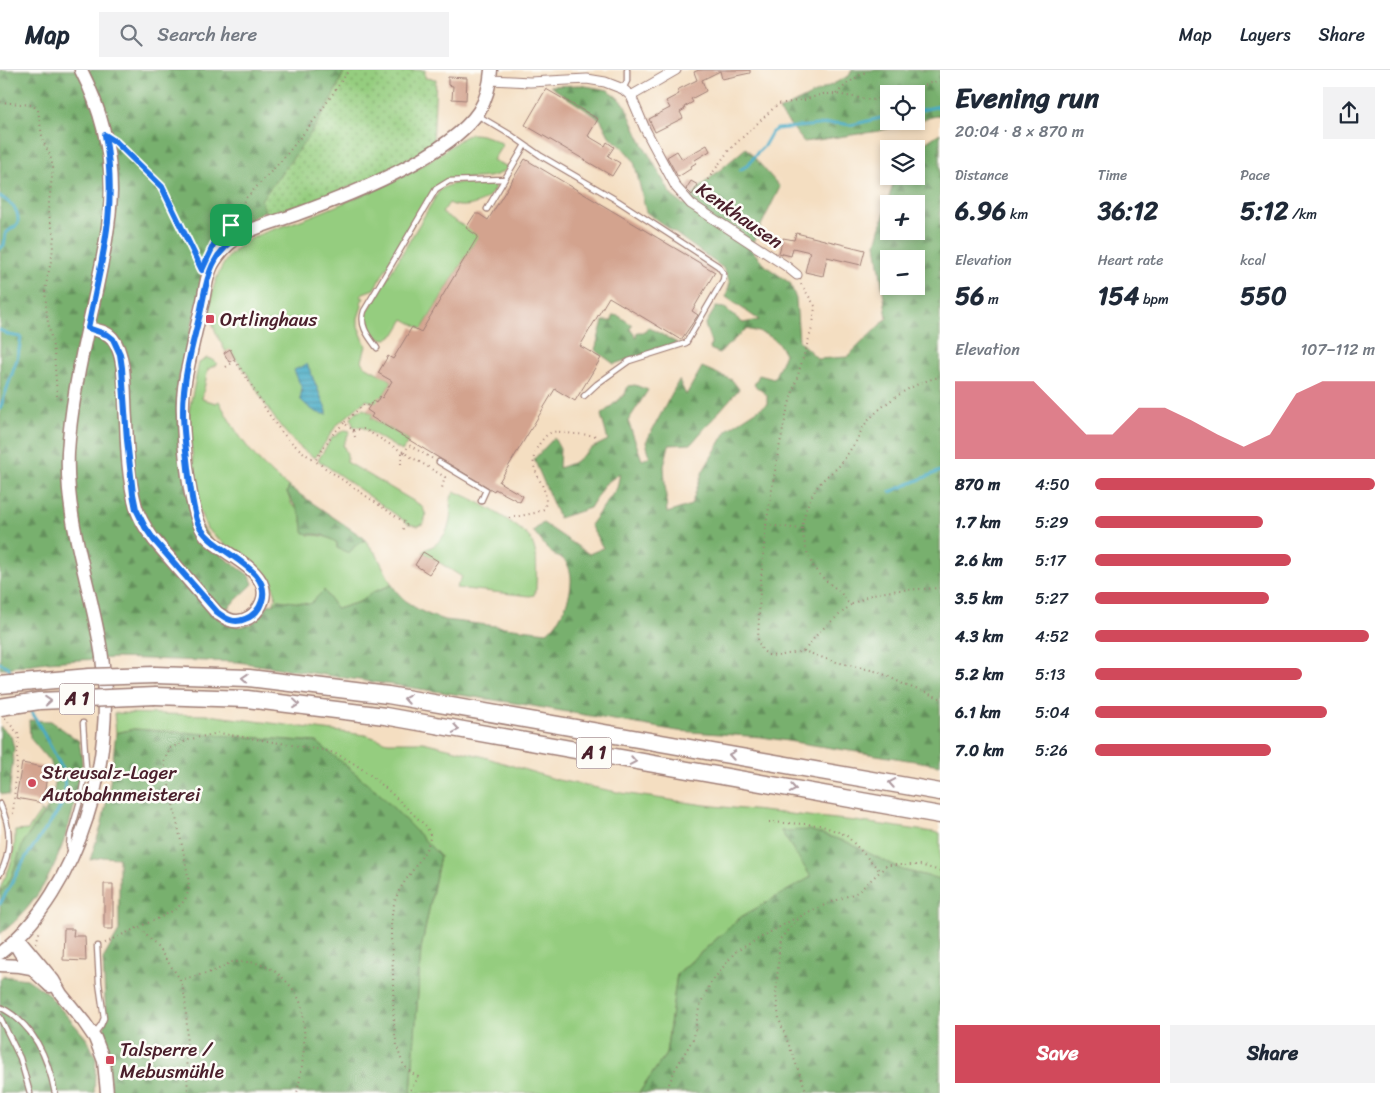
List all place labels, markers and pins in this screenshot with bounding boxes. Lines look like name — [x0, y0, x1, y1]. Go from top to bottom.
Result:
pin — [210, 204, 252, 246]
place label: Ortlinghaus — [220, 303, 318, 336]
marker: Ortlinghaus — [204, 313, 216, 325]
place label: Streusalz-Lager Autobahnmeisterei — [41, 756, 201, 811]
marker: Streusalz-Lager Autobahnmeisterei — [26, 777, 38, 789]
place label: Talsperre / Mebusmühle — [120, 1033, 224, 1088]
marker: Talsperre / Mebusmühle — [104, 1054, 116, 1066]

